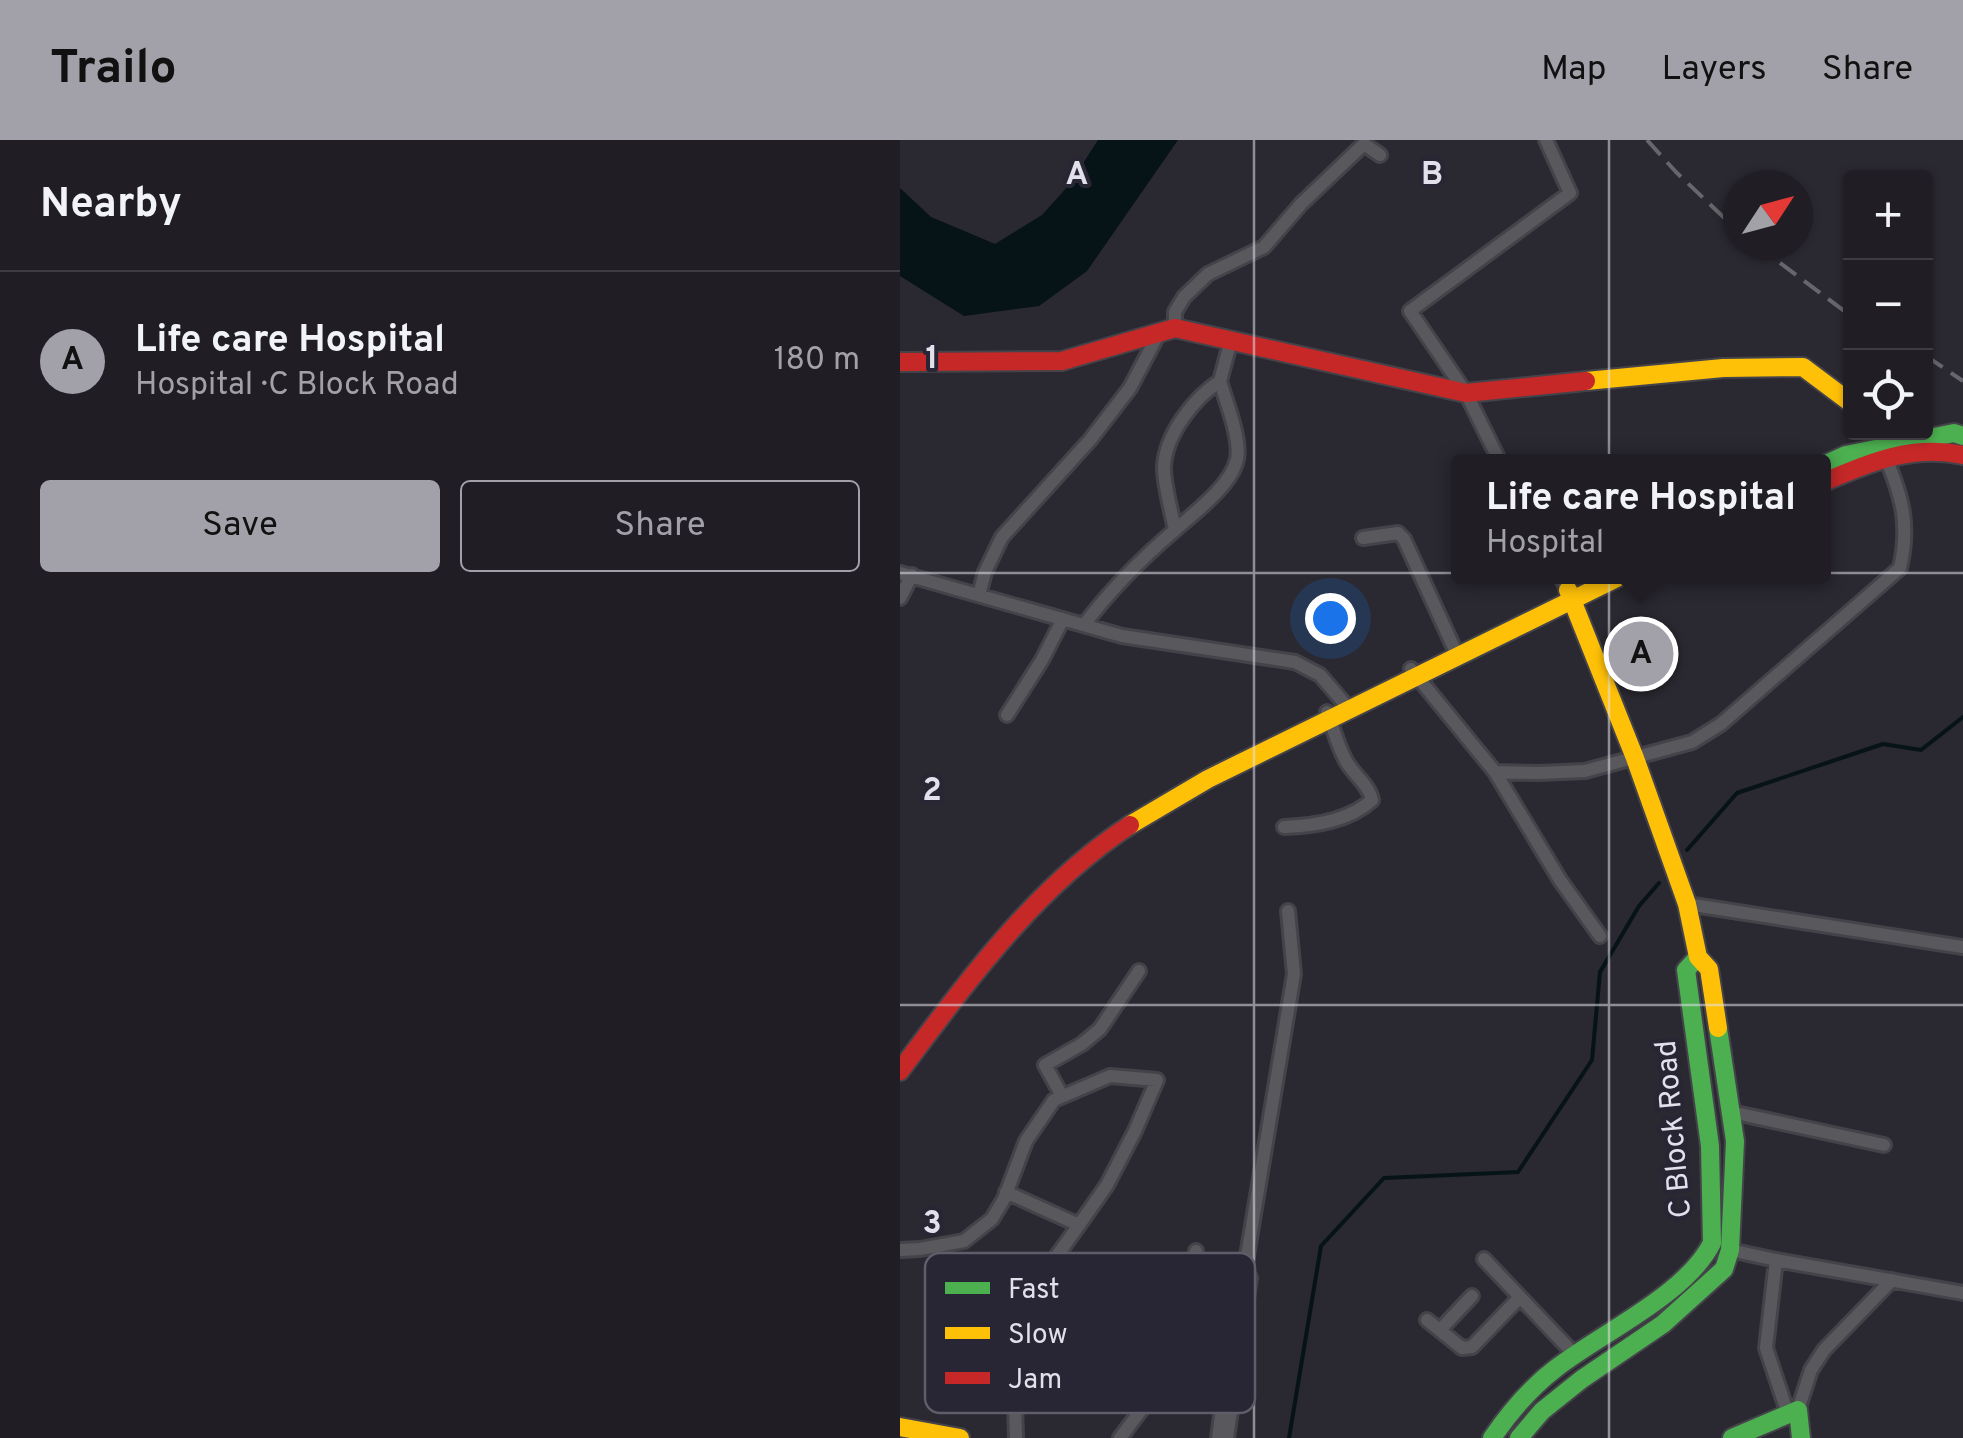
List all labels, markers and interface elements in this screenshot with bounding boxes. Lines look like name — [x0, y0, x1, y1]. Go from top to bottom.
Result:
text: Trailo — [50, 40, 177, 100]
text: Map — [1541, 48, 1607, 92]
text: Layers — [1662, 48, 1767, 92]
text: Share — [1822, 48, 1913, 92]
text: A — [1066, 156, 1088, 196]
text: B — [1421, 156, 1443, 196]
north arrow — [1723, 170, 1813, 260]
map controls — [1843, 170, 1933, 440]
button: + — [1843, 170, 1933, 260]
text: Nearby — [40, 179, 182, 232]
button: − — [1843, 260, 1933, 350]
text: Life care Hospital — [135, 317, 445, 366]
text: 1 — [926, 340, 938, 380]
text: A — [61, 341, 84, 381]
text: 180 m — [774, 341, 860, 381]
button: locate — [1843, 350, 1933, 440]
text: Hospital · C Block Road — [135, 366, 459, 406]
popup — [1451, 454, 1831, 584]
text: Life care Hospital — [1486, 475, 1796, 524]
button: Save — [40, 480, 440, 572]
button: Share — [460, 480, 860, 572]
text: Hospital — [1486, 524, 1604, 564]
your location — [1305, 593, 1356, 644]
pin: A — [1608, 616, 1674, 692]
text: 2 — [922, 772, 942, 812]
street label: C Block Road — [1649, 1038, 1701, 1220]
text: 3 — [922, 1205, 942, 1245]
legend — [925, 1253, 1255, 1413]
text: Fast — [1008, 1273, 1060, 1309]
text: Slow — [1008, 1318, 1067, 1354]
text: Jam — [1008, 1363, 1062, 1399]

